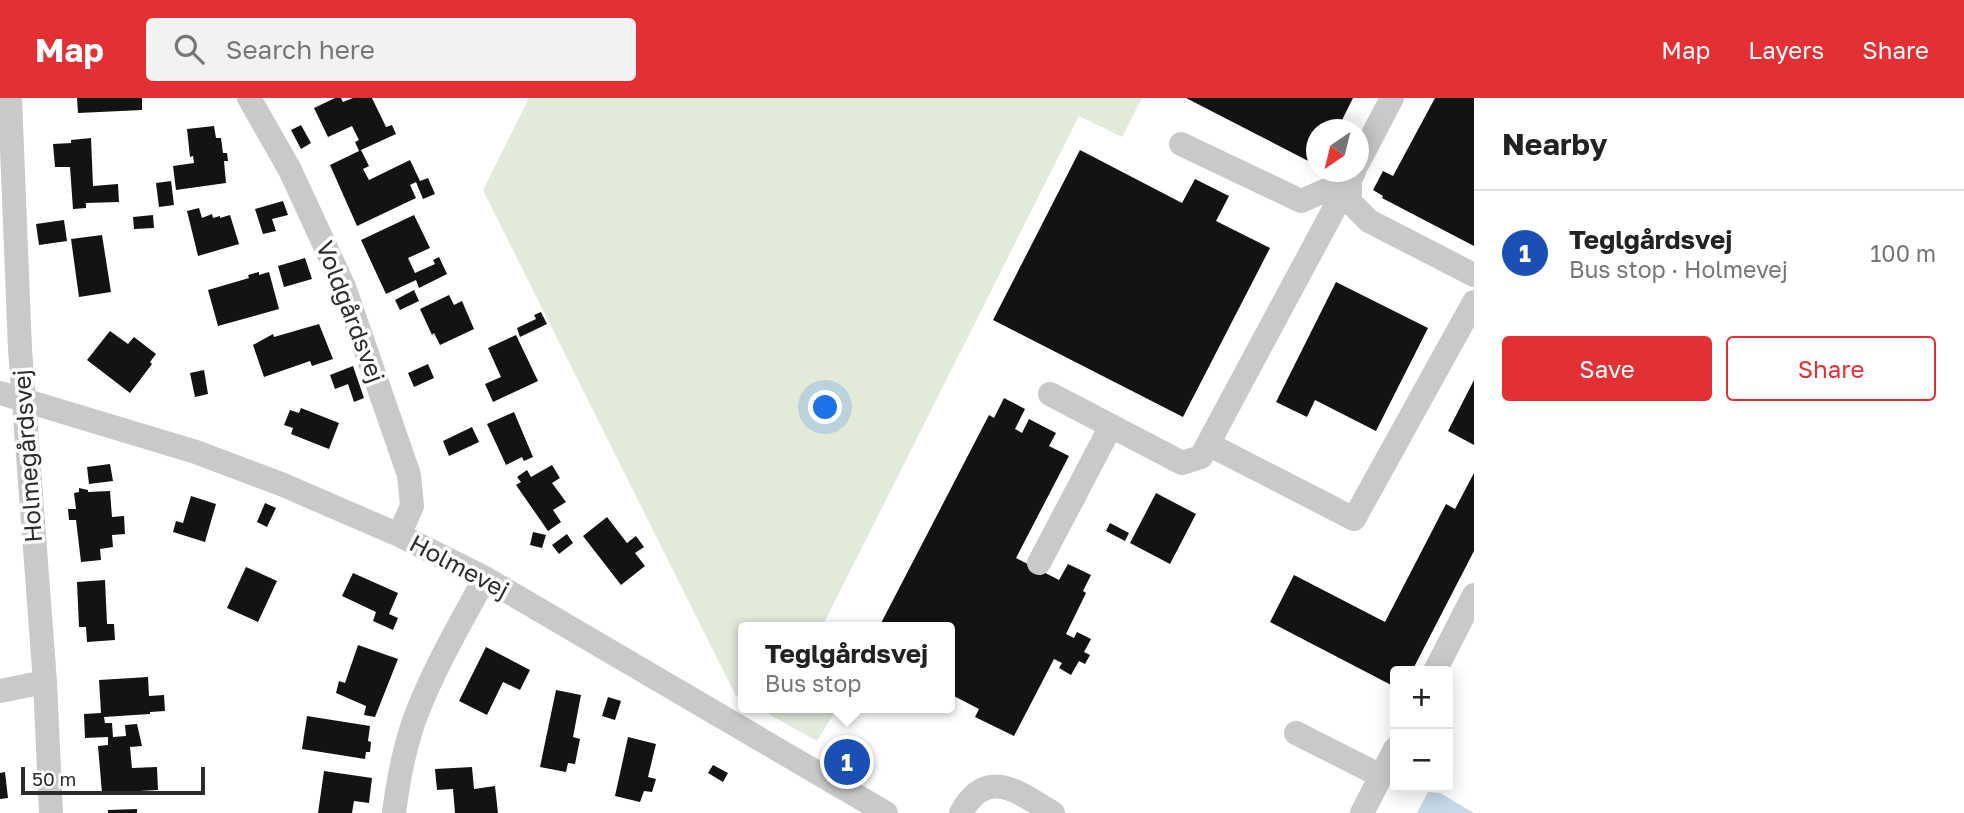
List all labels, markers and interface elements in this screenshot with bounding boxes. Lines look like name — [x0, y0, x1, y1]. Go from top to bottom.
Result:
search box — [146, 18, 636, 81]
text: Map — [35, 30, 104, 69]
icon: search — [170, 30, 208, 68]
text: Search here — [226, 34, 375, 65]
text: Map — [1661, 35, 1710, 64]
text: Layers — [1748, 35, 1824, 64]
text: Share — [1862, 35, 1929, 64]
north arrow — [1306, 119, 1369, 182]
text: Nearby — [1502, 126, 1607, 162]
text: Teglgårdsvej — [1569, 224, 1732, 255]
street label: Voldgårdsvej — [311, 236, 392, 386]
text: 1 — [1519, 239, 1531, 267]
text: 100 m — [1870, 239, 1936, 267]
text: Bus stop · Holmevej — [1569, 255, 1788, 283]
button: Save — [1502, 336, 1712, 401]
button: Share — [1726, 336, 1936, 401]
street label: Holmegårdsvej — [6, 368, 47, 544]
your location — [808, 390, 842, 424]
street label: Holmevej — [405, 527, 514, 604]
popup — [738, 622, 955, 713]
text: Teglgårdsvej — [765, 638, 928, 669]
map controls — [1390, 666, 1453, 792]
button: + — [1390, 666, 1453, 729]
text: Bus stop — [765, 669, 861, 697]
button: − — [1390, 729, 1453, 792]
pin: 1 — [824, 736, 870, 788]
scale bar — [21, 764, 205, 796]
text: 50 m — [32, 767, 76, 790]

